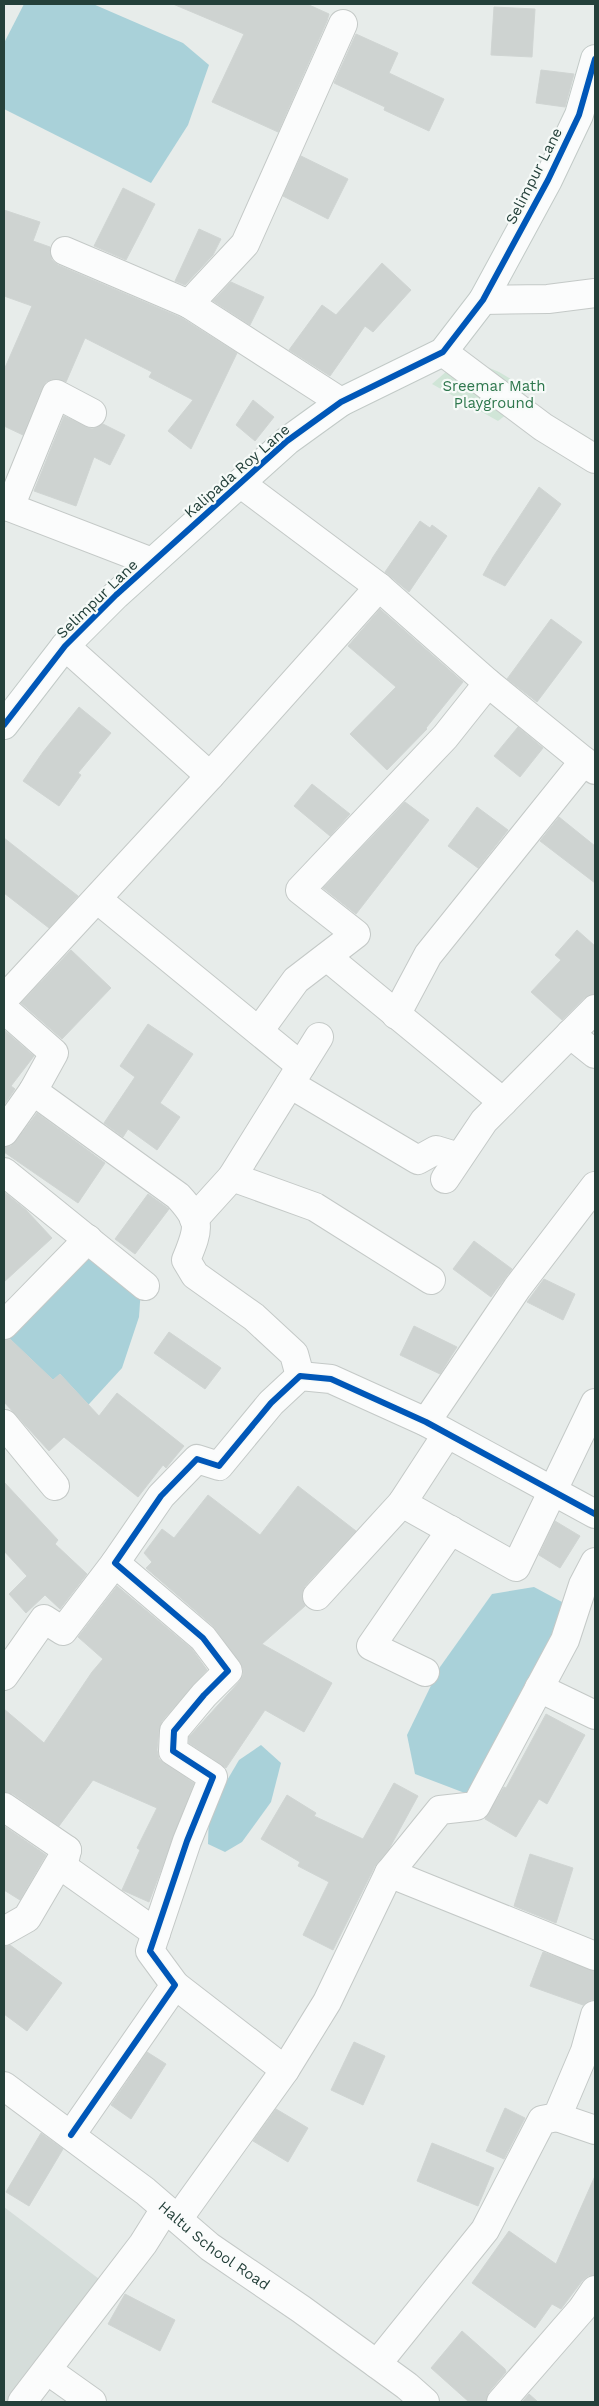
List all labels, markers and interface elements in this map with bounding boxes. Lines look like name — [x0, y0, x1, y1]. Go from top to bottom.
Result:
street label: Selimpur Lane — [502, 125, 566, 227]
park label: Sreemar Math Playground — [443, 377, 545, 412]
street label: Kalipada Roy Lane — [181, 420, 293, 522]
street label: Selimpur Lane — [53, 556, 141, 642]
street label: Haltu School Road — [155, 2197, 273, 2294]

